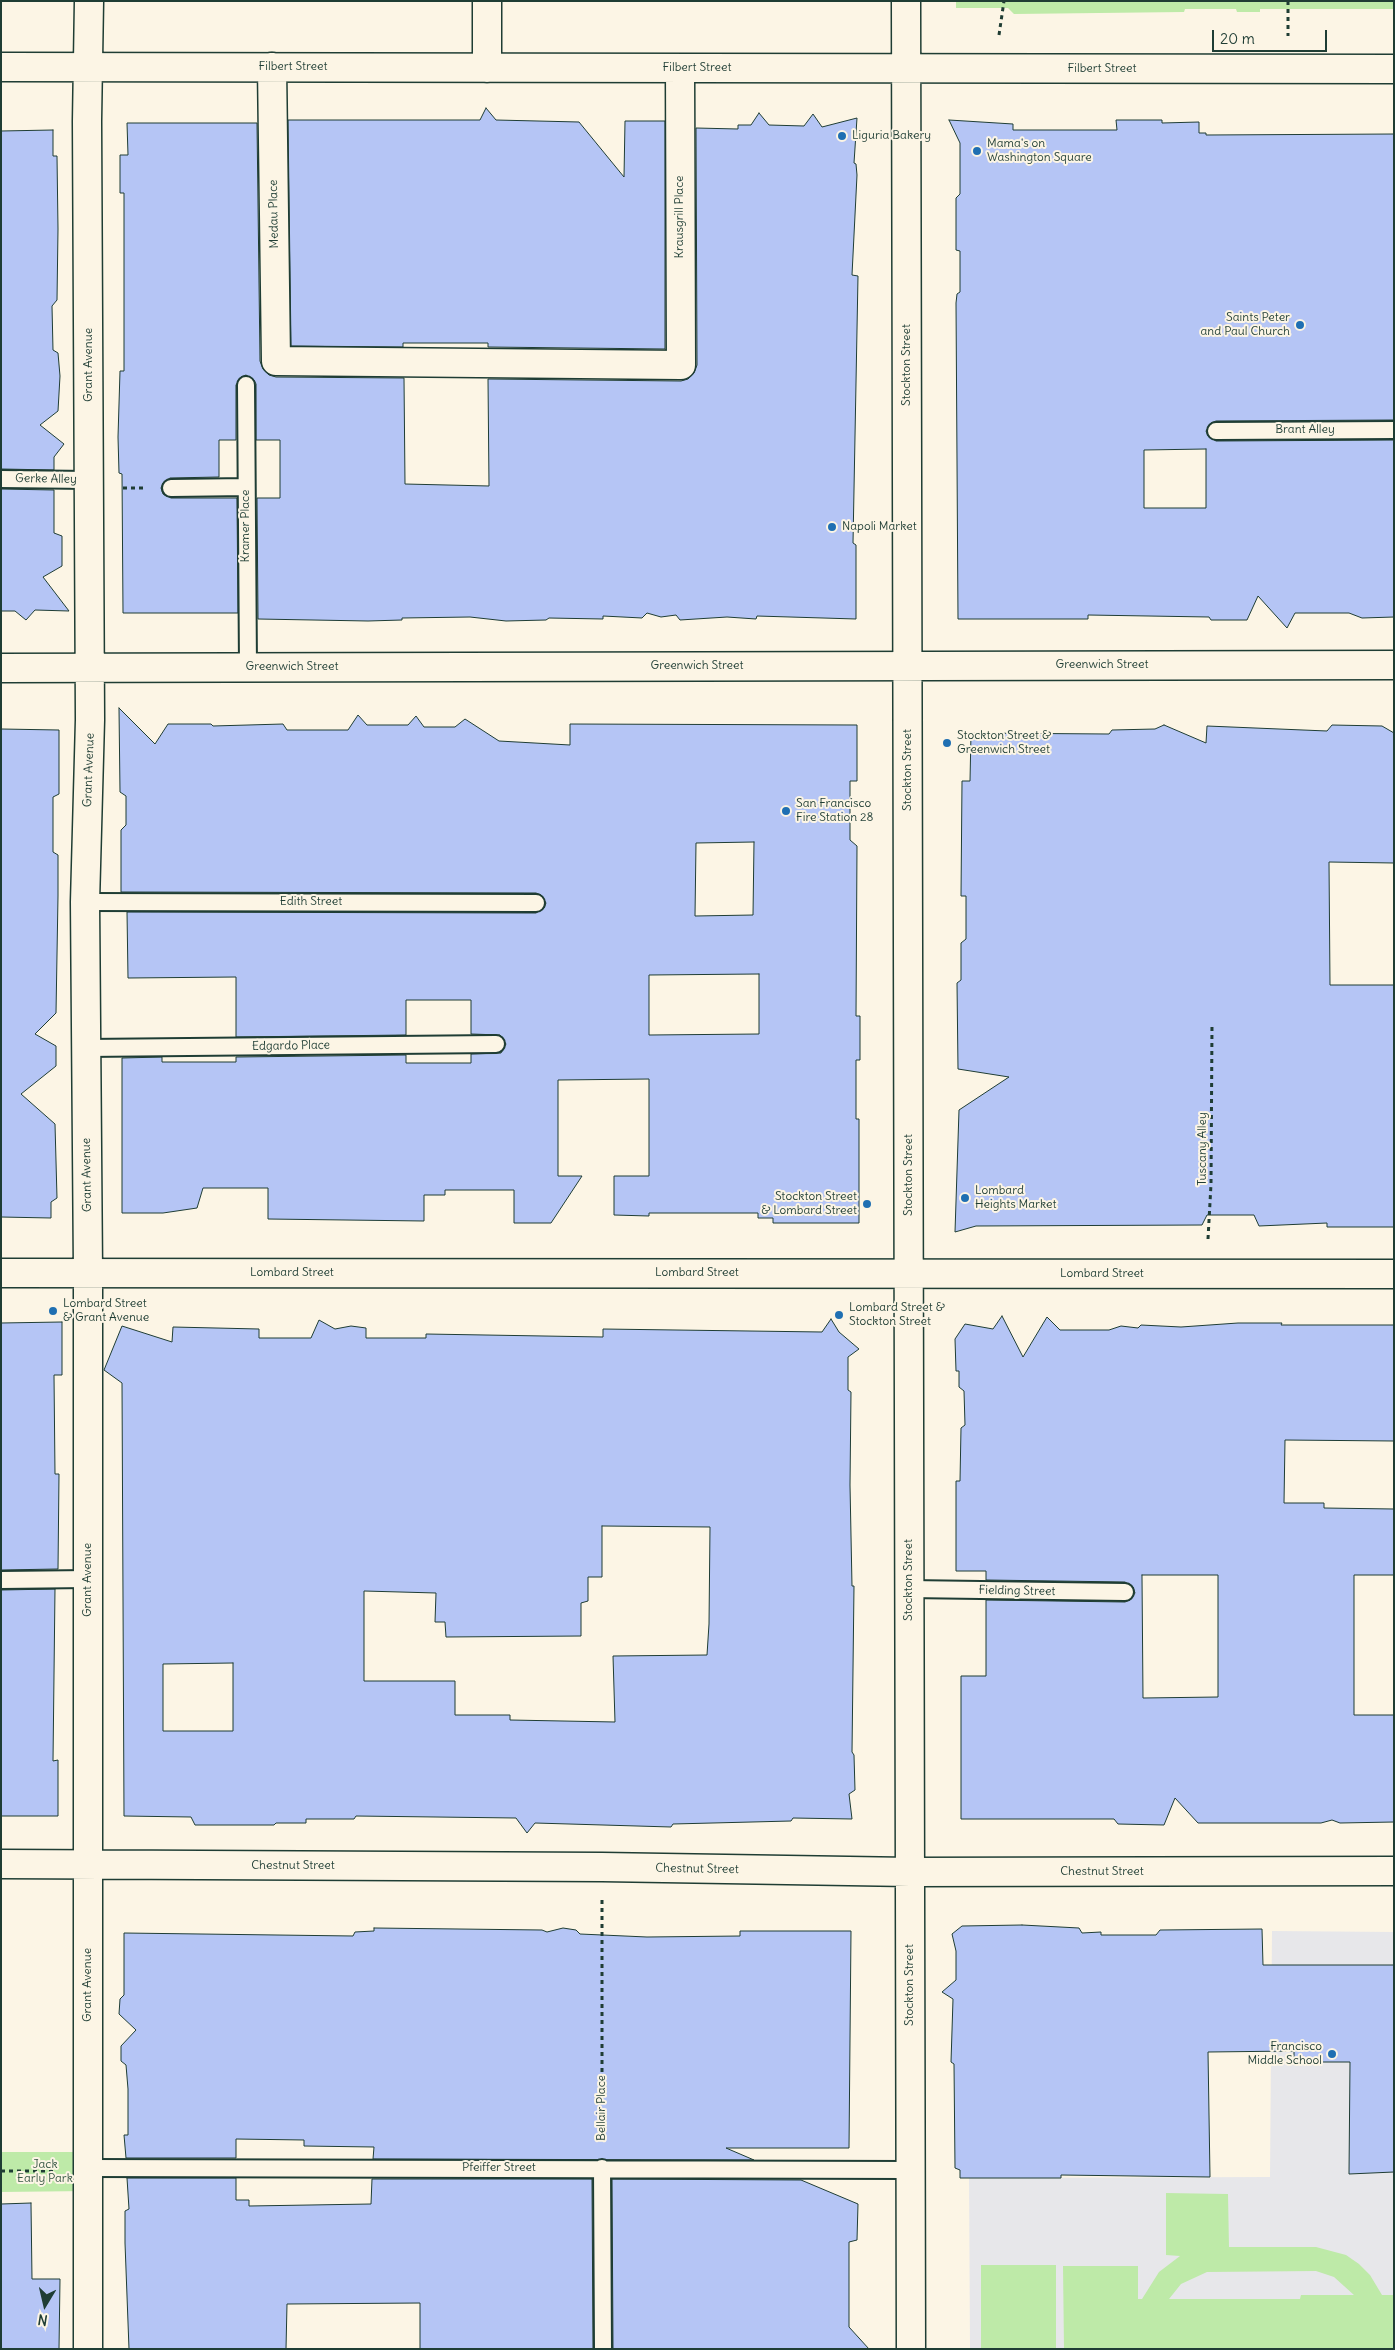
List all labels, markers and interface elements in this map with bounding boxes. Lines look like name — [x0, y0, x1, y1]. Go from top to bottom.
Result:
scale bar — [1215, 20, 1330, 52]
text: 20 m — [1220, 29, 1255, 48]
street label: Filbert Street — [258, 60, 328, 74]
street label: Filbert Street — [662, 61, 732, 75]
street label: Filbert Street — [1067, 62, 1137, 76]
place label: Liguria Bakery — [852, 129, 931, 143]
marker: Liguria Bakery — [836, 130, 848, 142]
place label: Mama's on Washington Square — [987, 137, 1092, 165]
marker: Mama's on Washington Square — [971, 145, 983, 157]
street label: Krausgrill Place — [673, 175, 687, 259]
street label: Medau Place — [266, 179, 282, 249]
place label: Saints Peter and Paul Church — [1200, 311, 1290, 339]
marker: Saints Peter and Paul Church — [1294, 319, 1306, 331]
street label: Stockton Street — [900, 324, 914, 406]
street label: Grant Avenue — [82, 328, 96, 402]
street label: Brant Alley — [1275, 423, 1335, 437]
street label: Gerke Alley — [15, 471, 77, 487]
street label: Kramer Place — [239, 490, 253, 562]
place label: Napoli Market — [842, 520, 917, 534]
marker: Napoli Market — [826, 521, 838, 533]
street label: Greenwich Street — [1055, 658, 1149, 672]
street label: Greenwich Street — [650, 659, 744, 673]
street label: Greenwich Street — [245, 660, 339, 674]
street label: Stockton Street — [901, 729, 915, 811]
place label: Stockton Street & Greenwich Street — [957, 729, 1051, 757]
street label: Grant Avenue — [81, 733, 97, 807]
marker: Stockton Street & Greenwich Street — [941, 737, 953, 749]
place label: San Francisco Fire Station 28 — [796, 797, 873, 825]
marker: San Francisco Fire Station 28 — [780, 805, 792, 817]
street label: Edith Street — [280, 895, 342, 909]
street label: Edgardo Place — [252, 1038, 330, 1054]
street label: Tuscany Alley — [1196, 1112, 1210, 1186]
street label: Stockton Street — [902, 1134, 916, 1216]
street label: Grant Avenue — [79, 1138, 95, 1212]
place label: Lombard Heights Market — [975, 1184, 1056, 1212]
place label: Stockton Street & Lombard Street — [761, 1190, 857, 1218]
marker: Lombard Heights Market — [959, 1192, 971, 1204]
marker: Stockton Street & Lombard Street — [861, 1198, 873, 1210]
street label: Lombard Street — [250, 1266, 334, 1280]
street label: Lombard Street — [655, 1266, 739, 1280]
street label: Lombard Street — [1060, 1267, 1144, 1281]
place label: Lombard Street & Grant Avenue — [63, 1297, 149, 1325]
place label: Lombard Street & Stockton Street — [849, 1301, 945, 1329]
marker: Lombard Street & Grant Avenue — [47, 1305, 59, 1317]
marker: Lombard Street & Stockton Street — [833, 1309, 845, 1321]
street label: Stockton Street — [902, 1539, 916, 1621]
street label: Grant Avenue — [81, 1543, 95, 1617]
street label: Fielding Street — [978, 1583, 1056, 1599]
street label: Chestnut Street — [251, 1859, 335, 1873]
street label: Chestnut Street — [655, 1861, 739, 1877]
street label: Chestnut Street — [1060, 1865, 1144, 1879]
street label: Stockton Street — [903, 1944, 917, 2026]
street label: Grant Avenue — [81, 1948, 95, 2022]
place label: Francisco Middle School — [1248, 2040, 1322, 2068]
marker: Francisco Middle School — [1326, 2048, 1338, 2060]
street label: Bellair Place — [595, 2075, 609, 2141]
park label: Jack Early Park — [17, 2158, 73, 2186]
street label: Pfeiffer Street — [462, 2161, 536, 2175]
north arrow — [20, 2280, 70, 2330]
text: N — [36, 2310, 49, 2329]

